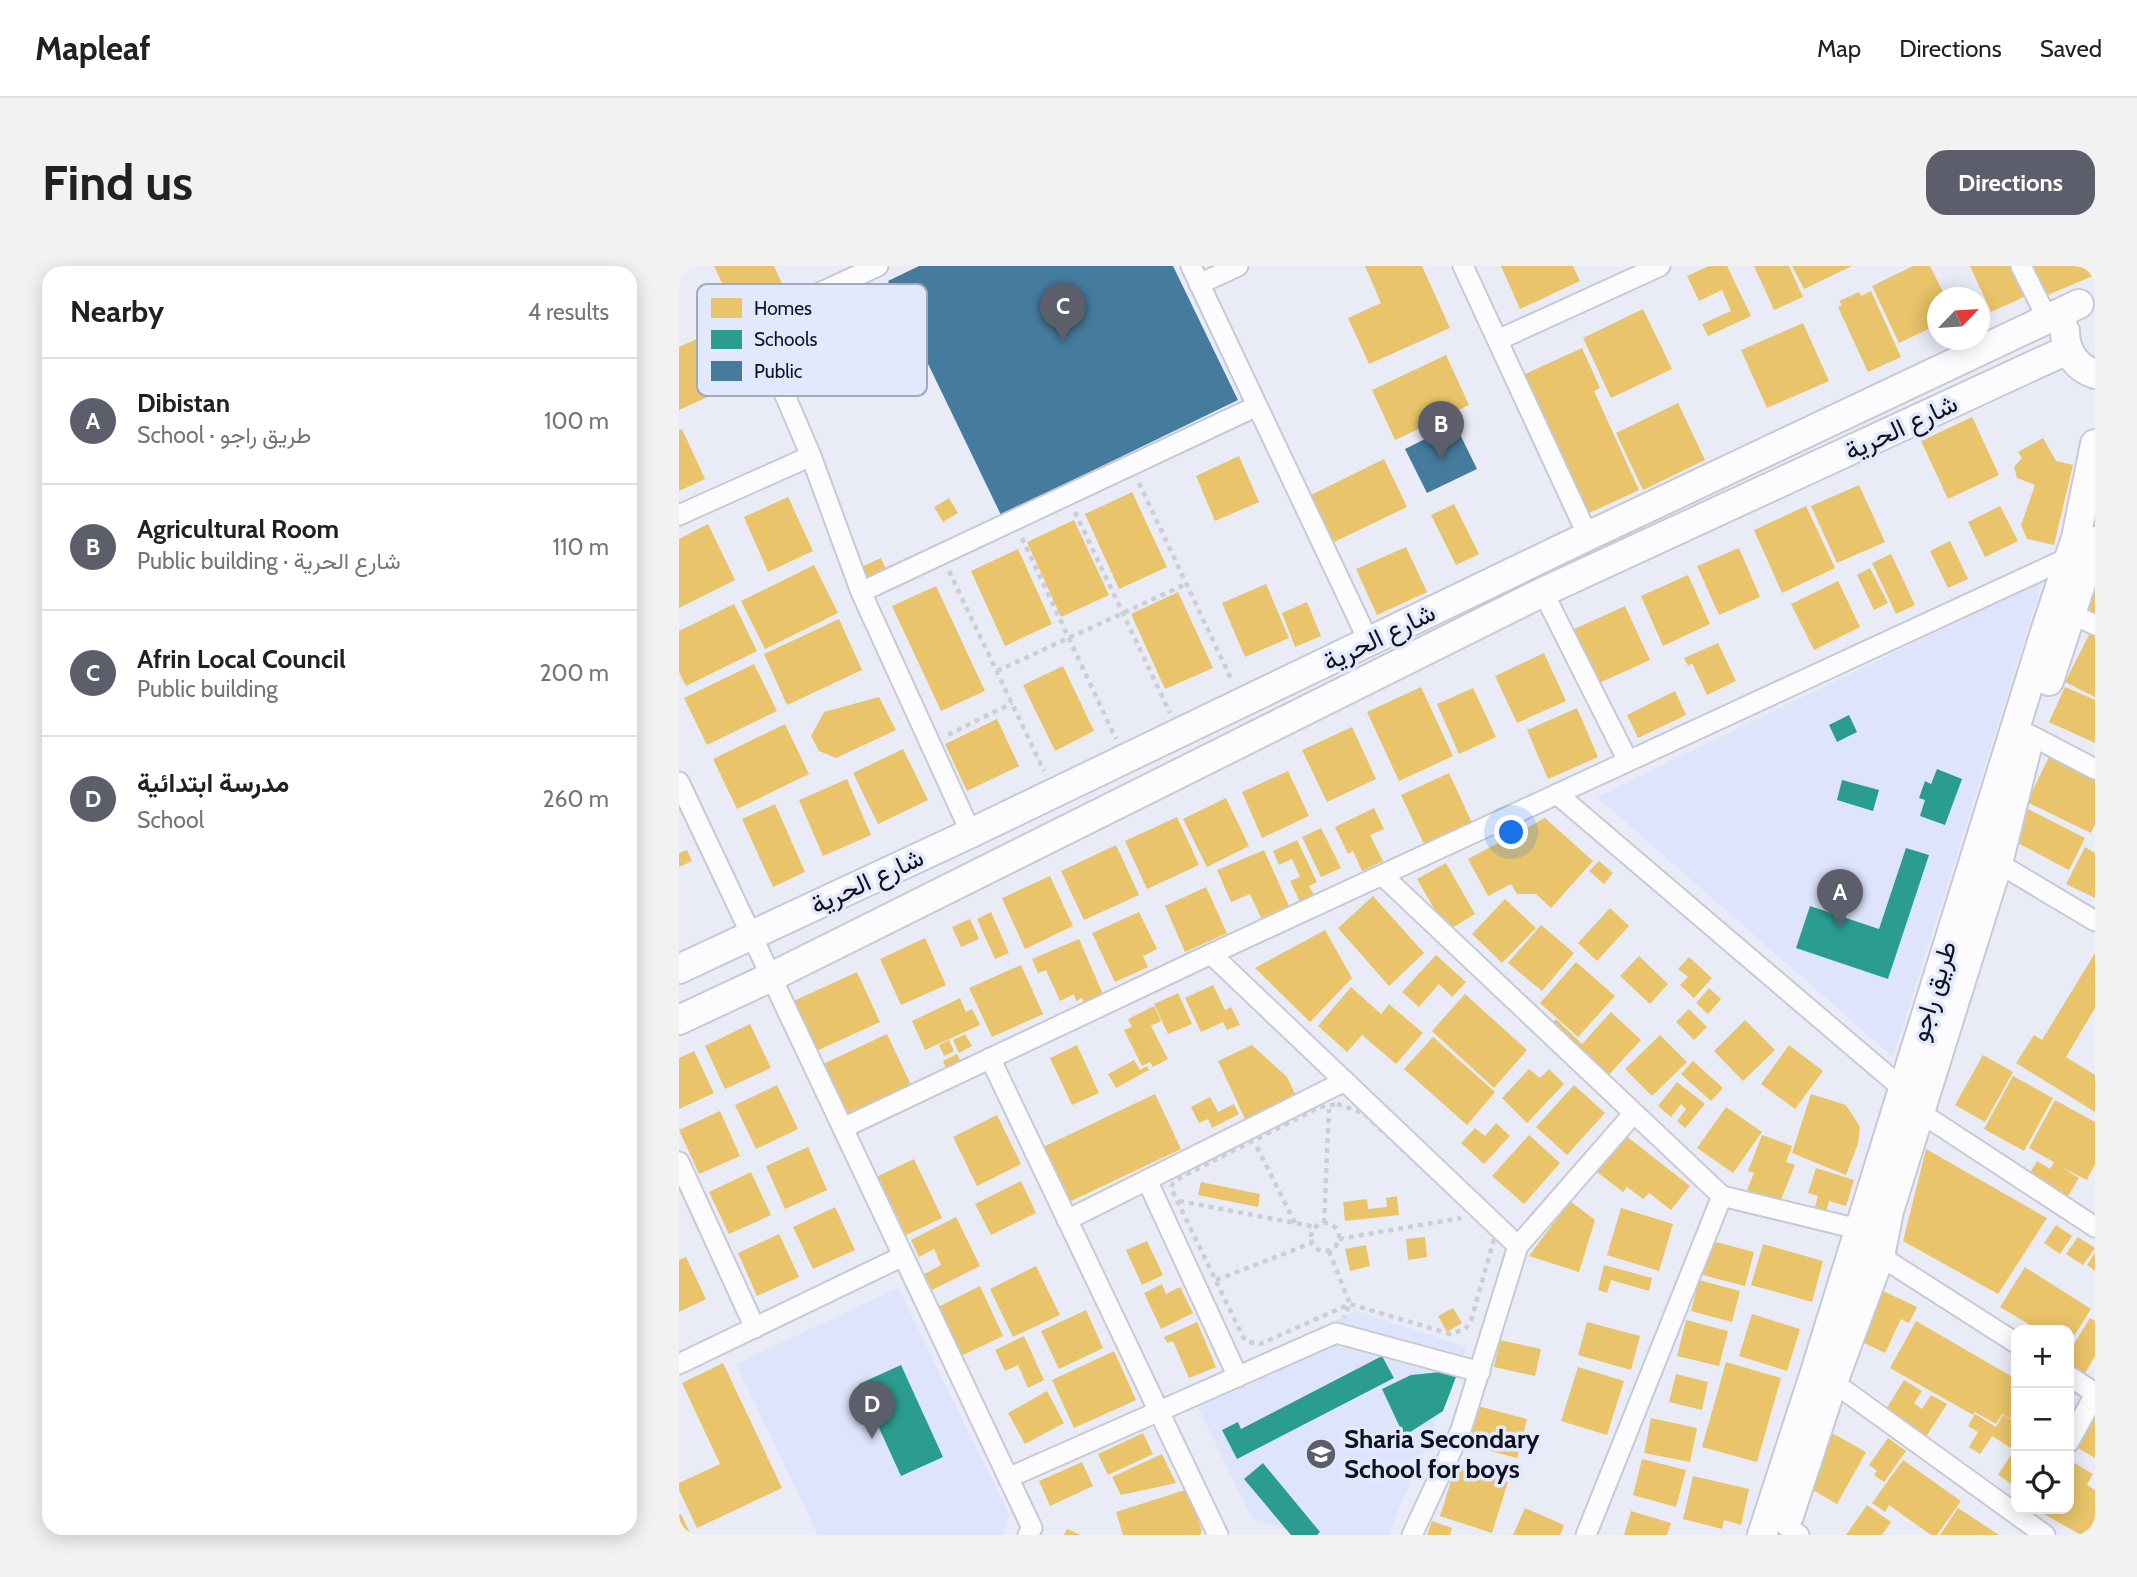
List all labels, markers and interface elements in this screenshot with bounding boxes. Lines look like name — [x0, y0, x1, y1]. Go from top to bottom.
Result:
text: Mapleaf — [35, 28, 151, 68]
text: Map — [1817, 34, 1861, 63]
text: Directions — [1899, 34, 2002, 63]
text: Saved — [2040, 34, 2102, 63]
button: Directions — [1926, 150, 2095, 215]
text: Find us — [42, 153, 193, 212]
pin: C — [1040, 283, 1086, 341]
legend — [697, 284, 927, 396]
north arrow — [1927, 287, 1990, 350]
text: Nearby — [70, 293, 164, 330]
text: Homes — [754, 297, 812, 320]
text: 4 results — [528, 298, 609, 326]
text: Schools — [754, 328, 817, 351]
text: Public — [754, 360, 803, 383]
text: Dibistan — [137, 387, 230, 419]
street label: شارع الحرية — [1839, 387, 1963, 469]
pin: B — [1418, 401, 1464, 459]
text: A — [86, 407, 100, 435]
text: 100 m — [544, 407, 609, 435]
text: School · طريق راجو — [137, 421, 311, 449]
text: Agricultural Room — [137, 513, 339, 545]
text: B — [86, 533, 100, 561]
text: 110 m — [553, 533, 609, 561]
text: Public building · شارع الحرية — [137, 547, 401, 575]
street label: شارع الحرية — [1318, 596, 1441, 680]
text: Afrin Local Council — [137, 643, 346, 675]
text: C — [86, 659, 100, 687]
text: 200 m — [539, 659, 609, 687]
text: Public building — [137, 675, 278, 703]
text: مدرسة ابتدائية — [137, 767, 289, 799]
text: D — [85, 785, 101, 813]
text: 260 m — [542, 785, 609, 813]
text: School — [137, 806, 204, 834]
your location — [1494, 815, 1528, 849]
street label: شارع الحرية — [805, 841, 929, 923]
pin: A — [1817, 869, 1863, 927]
street label: طريق راجو — [1903, 937, 1963, 1045]
map controls — [2011, 1325, 2074, 1514]
button: + — [2011, 1325, 2074, 1388]
pin: D — [849, 1381, 895, 1439]
button: − — [2011, 1388, 2074, 1451]
place label: Sharia Secondary School for boys — [1344, 1423, 1540, 1485]
school or university icon: Sharia Secondary School for boys — [1304, 1437, 1338, 1471]
button: locate — [2011, 1451, 2074, 1514]

